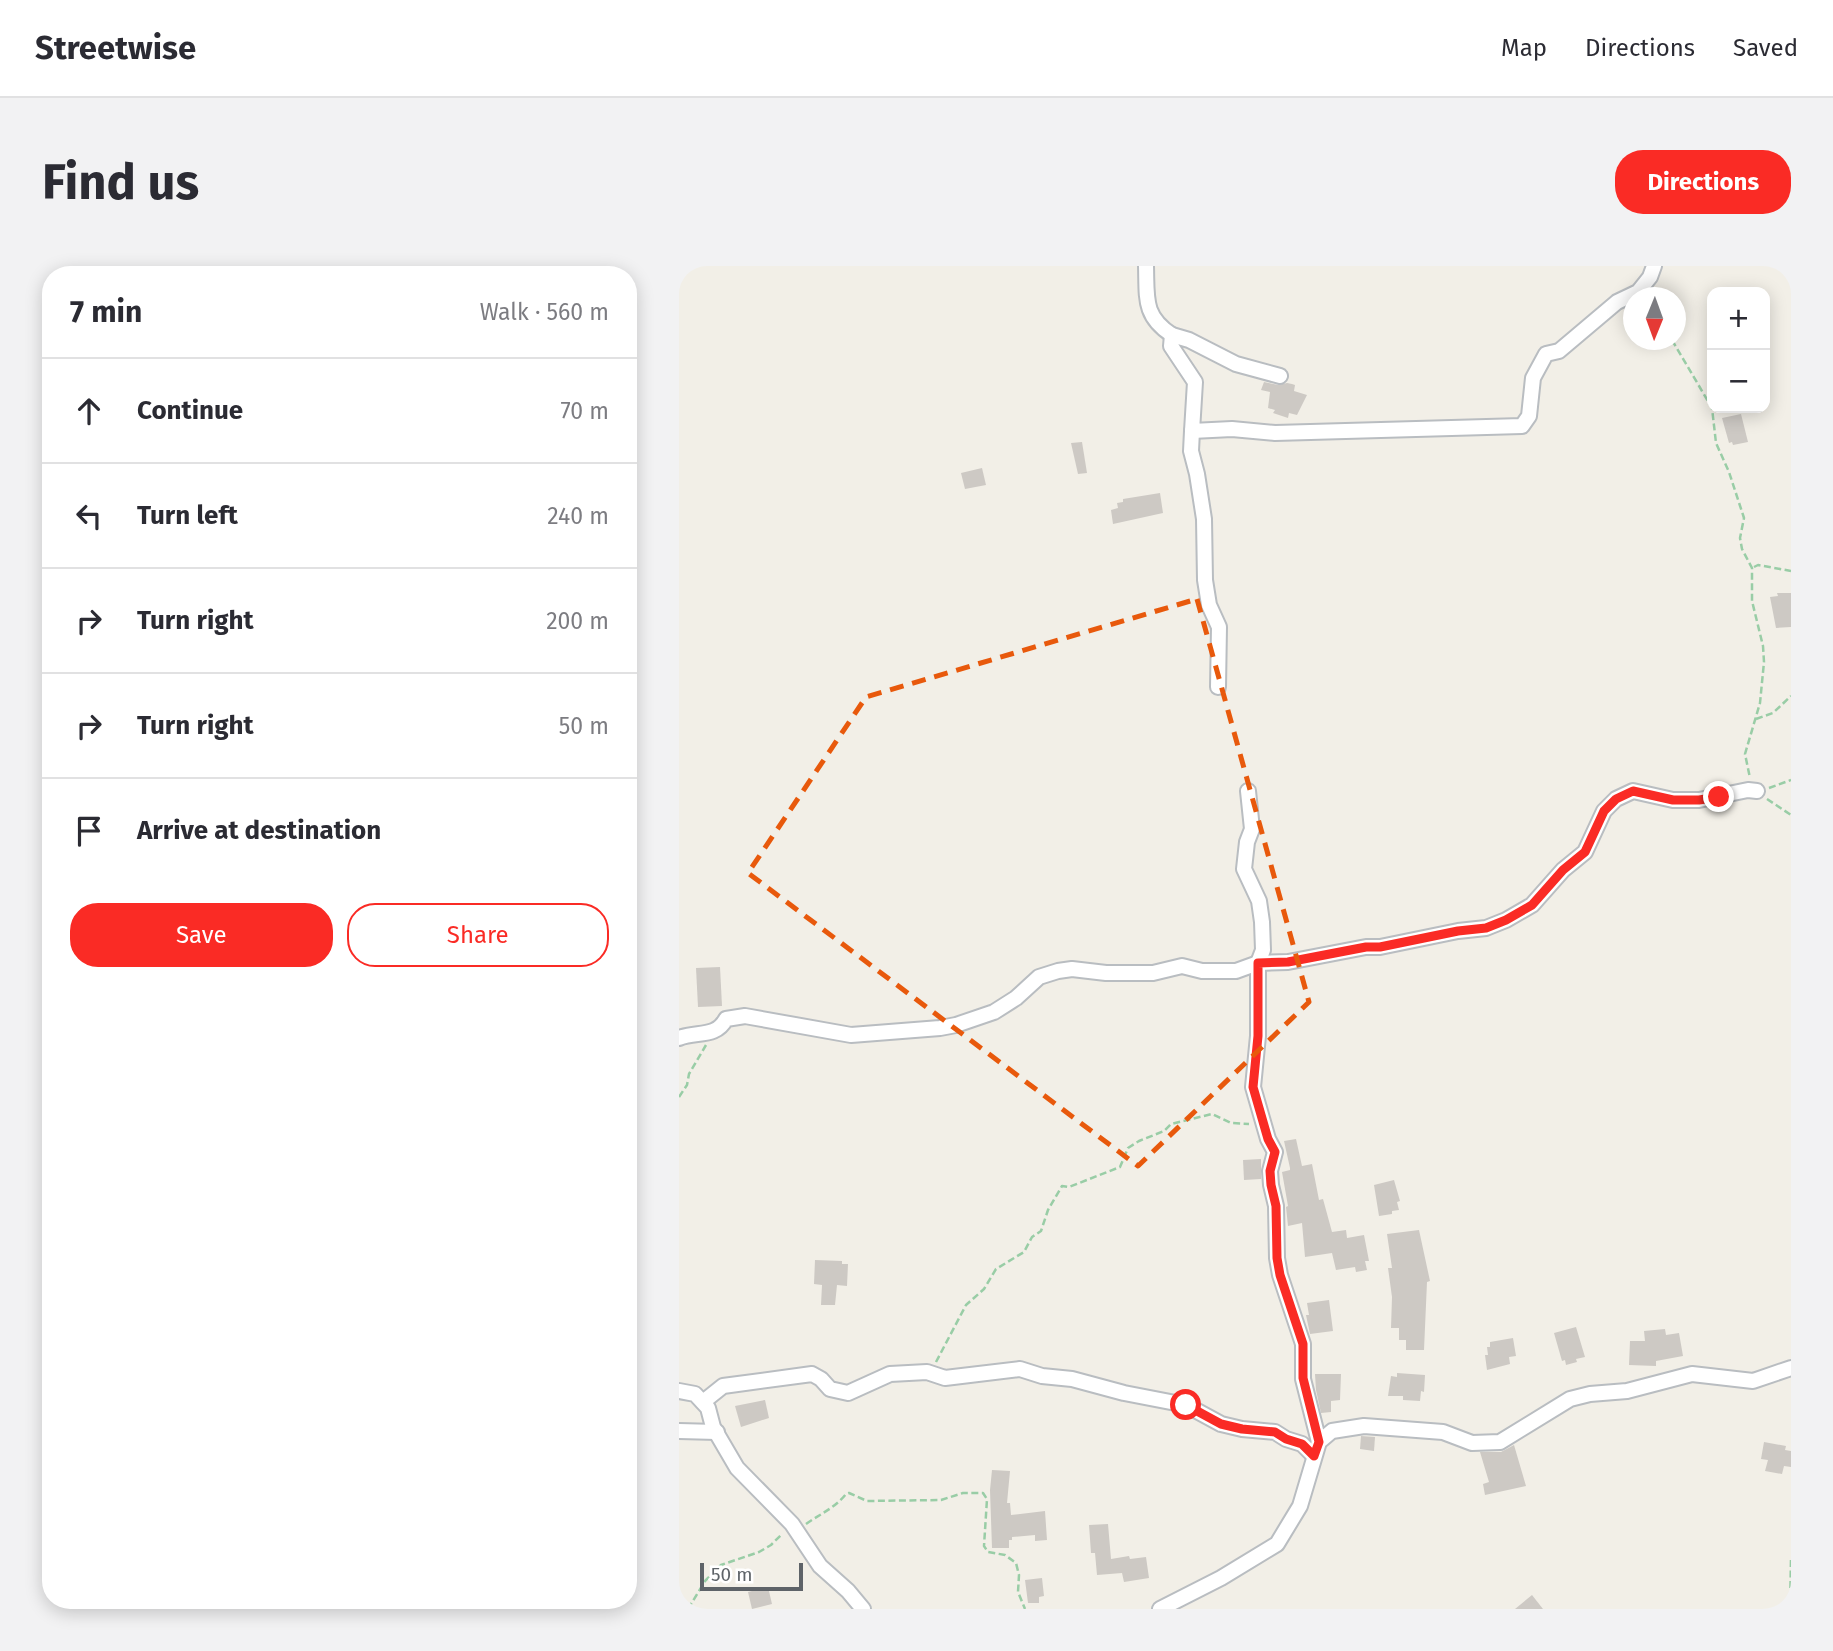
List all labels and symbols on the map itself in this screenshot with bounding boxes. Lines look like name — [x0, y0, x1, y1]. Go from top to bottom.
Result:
north arrow — [1623, 287, 1686, 350]
route end — [1703, 781, 1734, 812]
route start — [1170, 1389, 1201, 1420]
scale bar — [700, 1560, 803, 1592]

